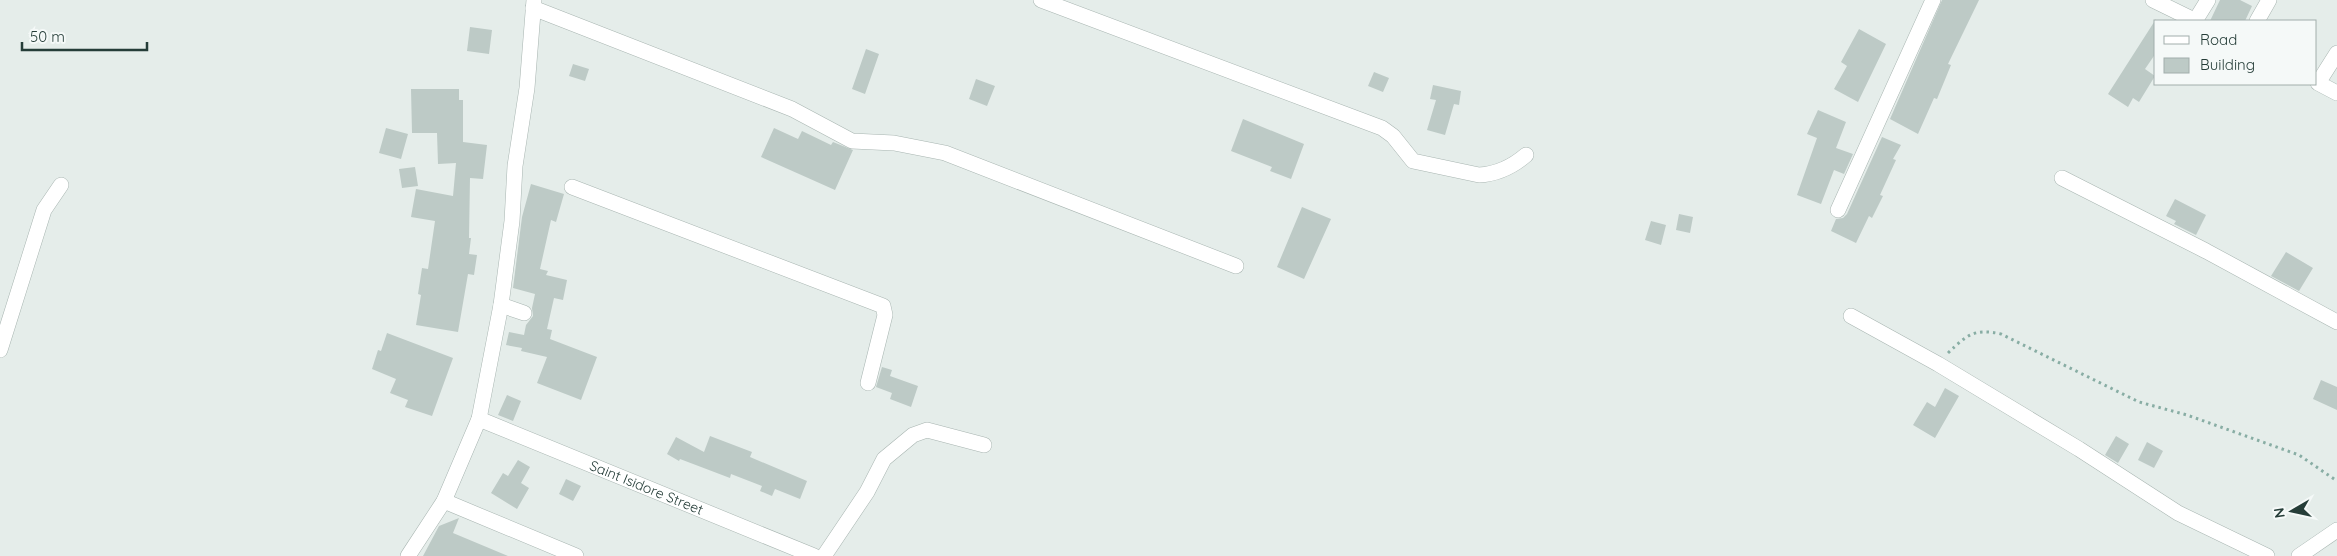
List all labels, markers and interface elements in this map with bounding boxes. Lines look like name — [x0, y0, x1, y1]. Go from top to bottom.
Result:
scale bar — [22, 20, 148, 52]
legend — [2154, 20, 2317, 85]
text: 50 m — [30, 27, 65, 46]
text: Road — [2200, 30, 2237, 49]
text: Building — [2200, 55, 2255, 74]
street label: Saint Isidore Street — [587, 456, 706, 519]
north arrow — [2267, 486, 2317, 536]
text: N — [2269, 507, 2289, 520]

